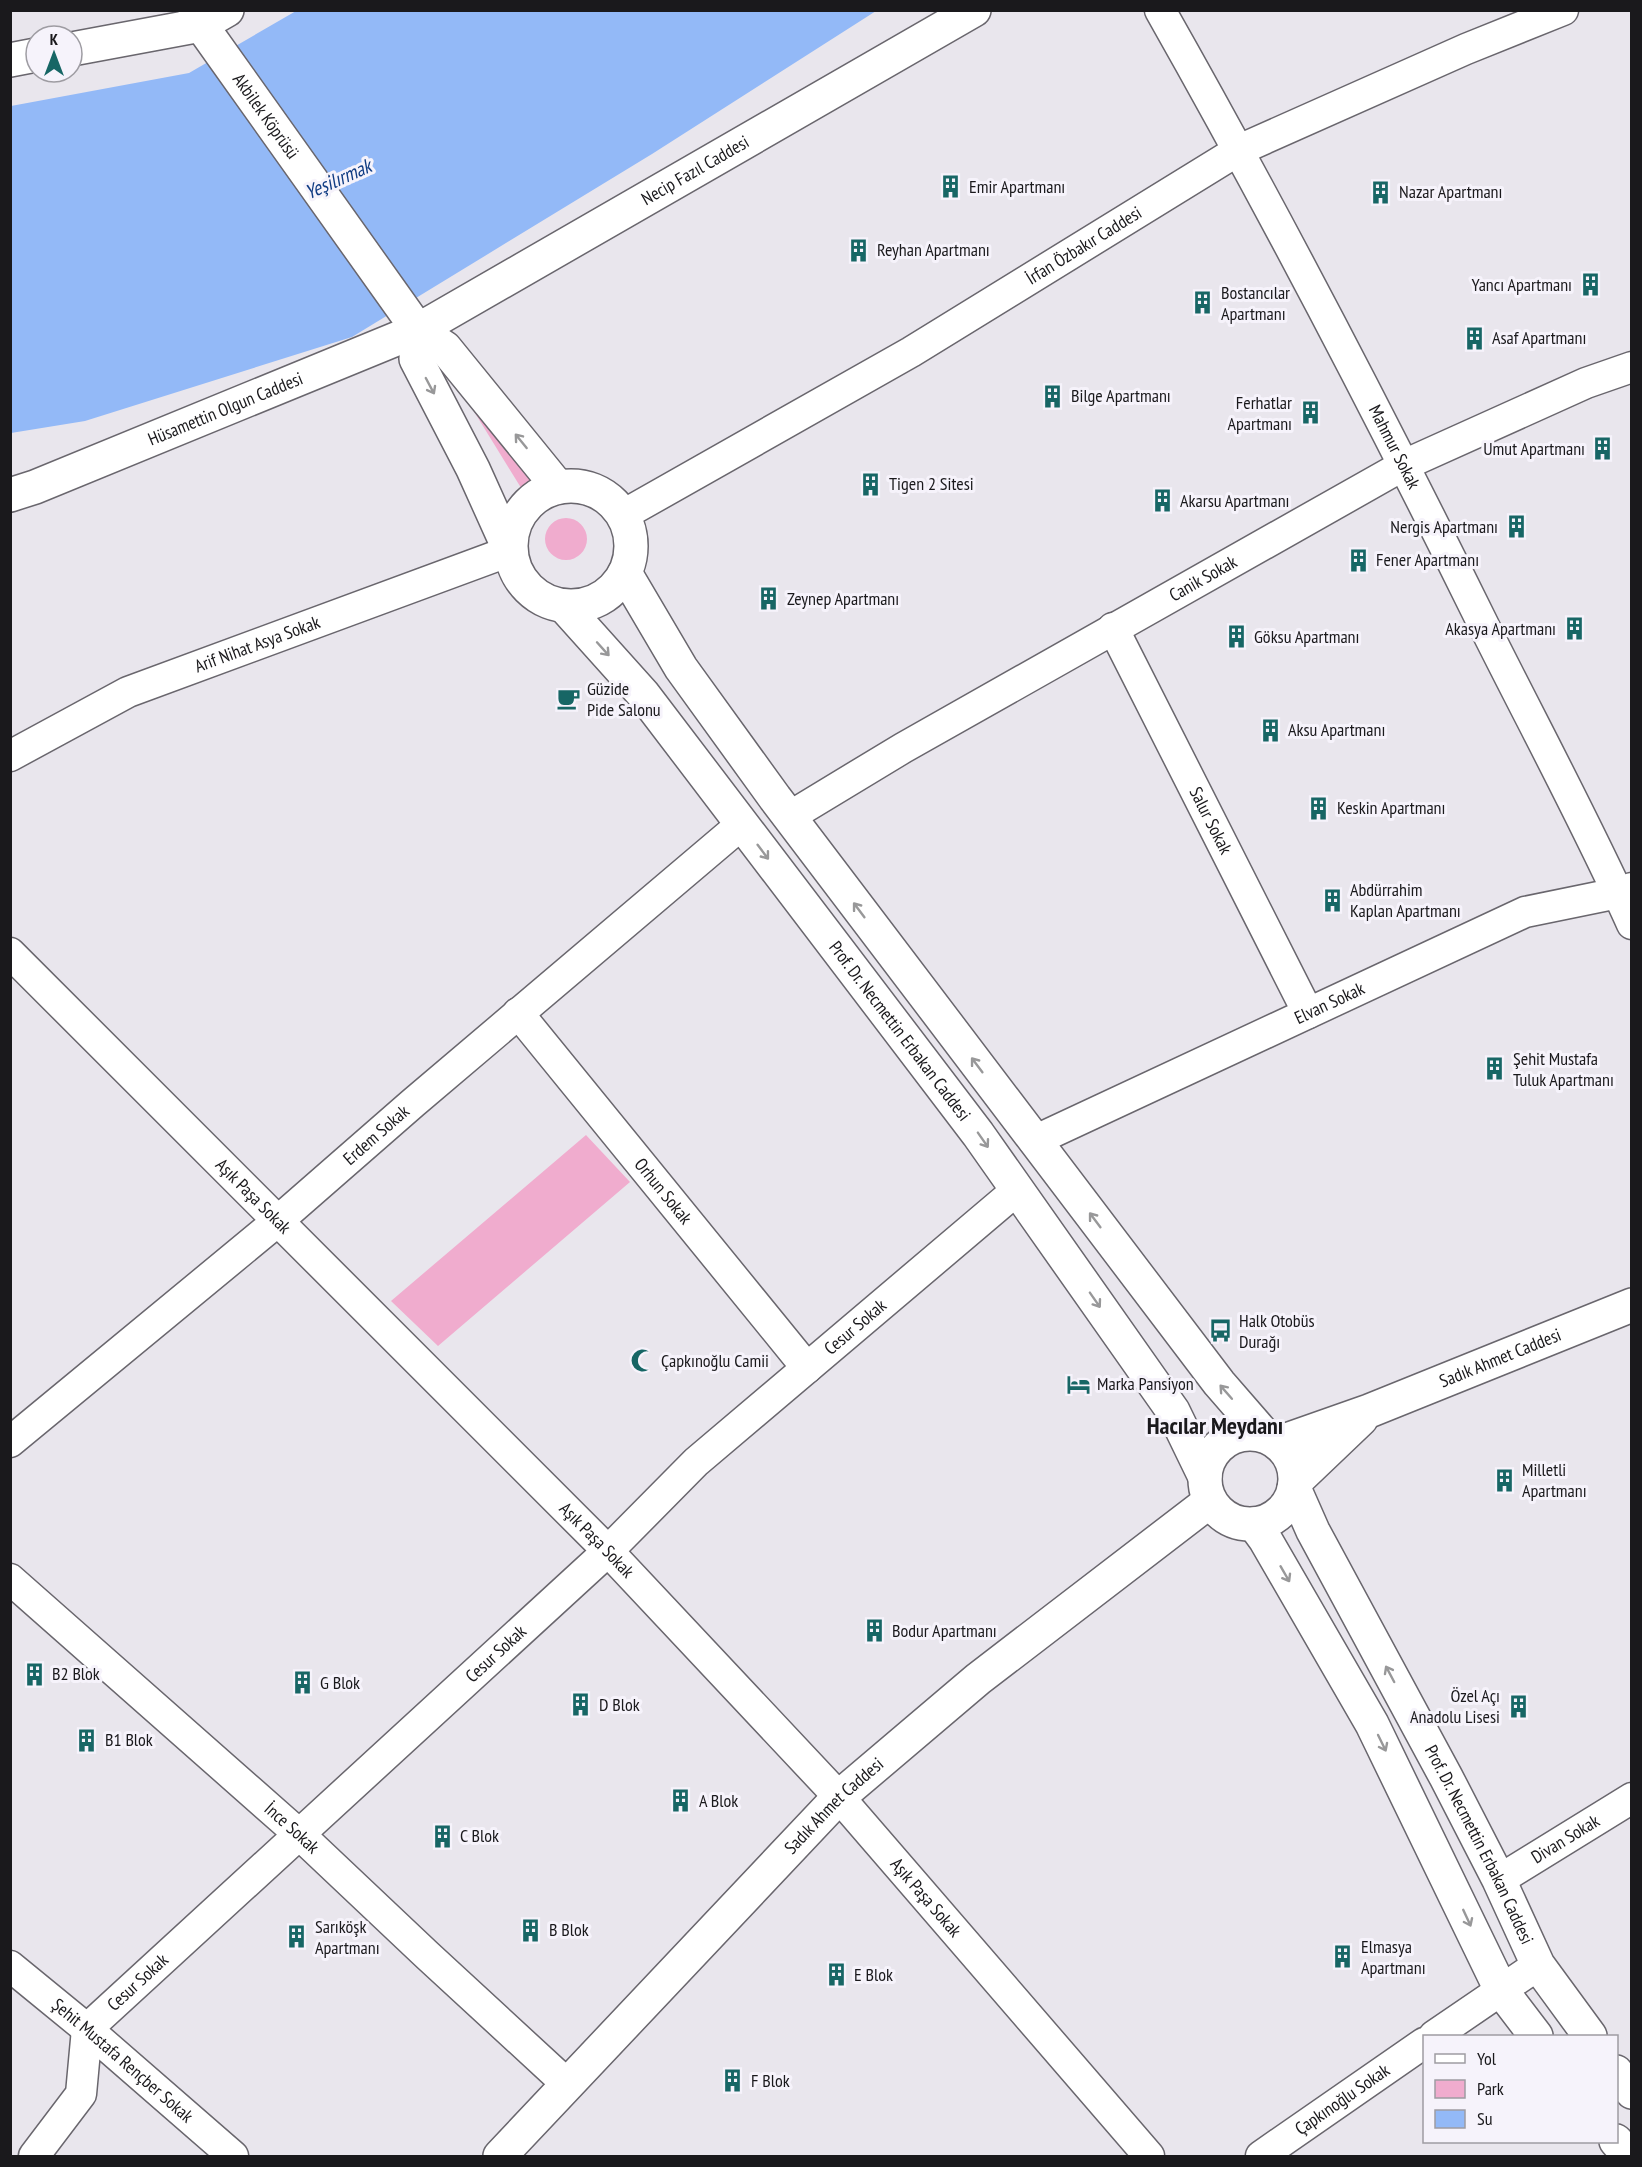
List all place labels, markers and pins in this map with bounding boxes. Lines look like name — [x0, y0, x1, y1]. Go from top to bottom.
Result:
building icon: Emir Apartmanı — [938, 174, 964, 200]
place label: Emir Apartmanı — [969, 175, 1065, 198]
building icon: Nazar Apartmanı — [1368, 179, 1394, 205]
place label: Nazar Apartmanı — [1399, 180, 1502, 203]
building icon: Reyhan Apartmanı — [846, 237, 872, 263]
place label: Reyhan Apartmanı — [877, 238, 990, 261]
building icon: Yancı Apartmanı — [1577, 272, 1603, 298]
place label: Yancı Apartmanı — [1472, 273, 1572, 296]
place label: Bostancılar Apartmanı — [1221, 281, 1290, 325]
building icon: Bostancılar Apartmanı — [1190, 290, 1216, 316]
building icon: Asaf Apartmanı — [1461, 325, 1487, 351]
place label: Asaf Apartmanı — [1492, 326, 1586, 349]
building icon: Bilge Apartmanı — [1040, 383, 1066, 409]
place label: Bilge Apartmanı — [1071, 384, 1171, 407]
place label: Ferhatlar Apartmanı — [1227, 391, 1292, 435]
building icon: Ferhatlar Apartmanı — [1297, 400, 1323, 426]
building icon: Umut Apartmanı — [1590, 436, 1616, 462]
place label: Umut Apartmanı — [1483, 437, 1585, 460]
building icon: Tigen 2 Sitesi — [858, 471, 884, 497]
place label: Tigen 2 Sitesi — [889, 472, 974, 495]
building icon: Akarsu Apartmanı — [1149, 488, 1175, 514]
place label: Akarsu Apartmanı — [1180, 489, 1289, 512]
building icon: Nergis Apartmanı — [1503, 514, 1529, 540]
place label: Nergis Apartmanı — [1390, 515, 1498, 538]
building icon: Fener Apartmanı — [1345, 547, 1371, 573]
place label: Fener Apartmanı — [1376, 548, 1479, 571]
building icon: Zeynep Apartmanı — [756, 586, 782, 612]
place label: Zeynep Apartmanı — [787, 587, 899, 610]
building icon: Akasya Apartmanı — [1561, 616, 1587, 642]
place label: Akasya Apartmanı — [1445, 617, 1556, 640]
building icon: Göksu Apartmanı — [1223, 624, 1249, 650]
place label: Göksu Apartmanı — [1254, 625, 1359, 648]
place label: Güzide Pide Salonu — [587, 677, 661, 721]
cafe icon: Güzide Pide Salonu — [556, 686, 582, 712]
building icon: Aksu Apartmanı — [1257, 717, 1283, 743]
place label: Aksu Apartmanı — [1288, 718, 1385, 741]
building icon: Keskin Apartmanı — [1306, 795, 1332, 821]
place label: Keskin Apartmanı — [1337, 796, 1445, 819]
place label: Abdürrahim Kaplan Apartmanı — [1350, 878, 1461, 922]
building icon: Abdürrahim Kaplan Apartmanı — [1319, 887, 1345, 913]
place label: Şehit Mustafa Tuluk Apartmanı — [1513, 1047, 1614, 1091]
building icon: Şehit Mustafa Tuluk Apartmanı — [1482, 1056, 1508, 1082]
place label: Halk Otobüs Durağı — [1239, 1309, 1315, 1353]
bus stop icon: Halk Otobüs Durağı — [1208, 1318, 1234, 1344]
mosque icon: Çapkınoğlu Camii — [630, 1348, 656, 1374]
place label: Çapkınoğlu Camii — [661, 1349, 769, 1372]
hotel icon: Marka Pansiyon — [1066, 1371, 1092, 1397]
place label: Marka Pansiyon — [1097, 1372, 1194, 1395]
place label: Milletli Apartmanı — [1522, 1458, 1587, 1502]
building icon: Milletli Apartmanı — [1491, 1467, 1517, 1493]
building icon: Bodur Apartmanı — [861, 1618, 887, 1644]
place label: Bodur Apartmanı — [892, 1619, 997, 1642]
building icon: B2 Blok — [21, 1661, 47, 1687]
place label: B2 Blok — [52, 1662, 100, 1685]
building icon: G Blok — [289, 1670, 315, 1696]
place label: G Blok — [320, 1671, 360, 1694]
place label: Özel Açı Anadolu Lisesi — [1410, 1684, 1500, 1728]
building icon: D Blok — [568, 1692, 594, 1718]
place label: D Blok — [599, 1693, 640, 1716]
building icon: Özel Açı Anadolu Lisesi — [1505, 1693, 1531, 1719]
building icon: B1 Blok — [74, 1727, 100, 1753]
place label: B1 Blok — [105, 1728, 153, 1751]
building icon: A Blok — [668, 1788, 694, 1814]
place label: A Blok — [699, 1789, 738, 1812]
building icon: C Blok — [429, 1823, 455, 1849]
place label: C Blok — [460, 1824, 499, 1847]
place label: Sarıköşk Apartmanı — [315, 1915, 380, 1959]
building icon: B Blok — [518, 1917, 544, 1943]
place label: B Blok — [549, 1918, 589, 1941]
building icon: Sarıköşk Apartmanı — [284, 1924, 310, 1950]
place label: Elmasya Apartmanı — [1361, 1935, 1426, 1979]
building icon: Elmasya Apartmanı — [1330, 1944, 1356, 1970]
building icon: E Blok — [823, 1962, 849, 1988]
place label: E Blok — [854, 1963, 893, 1986]
building icon: F Blok — [720, 2068, 746, 2094]
place label: F Blok — [751, 2069, 790, 2092]

